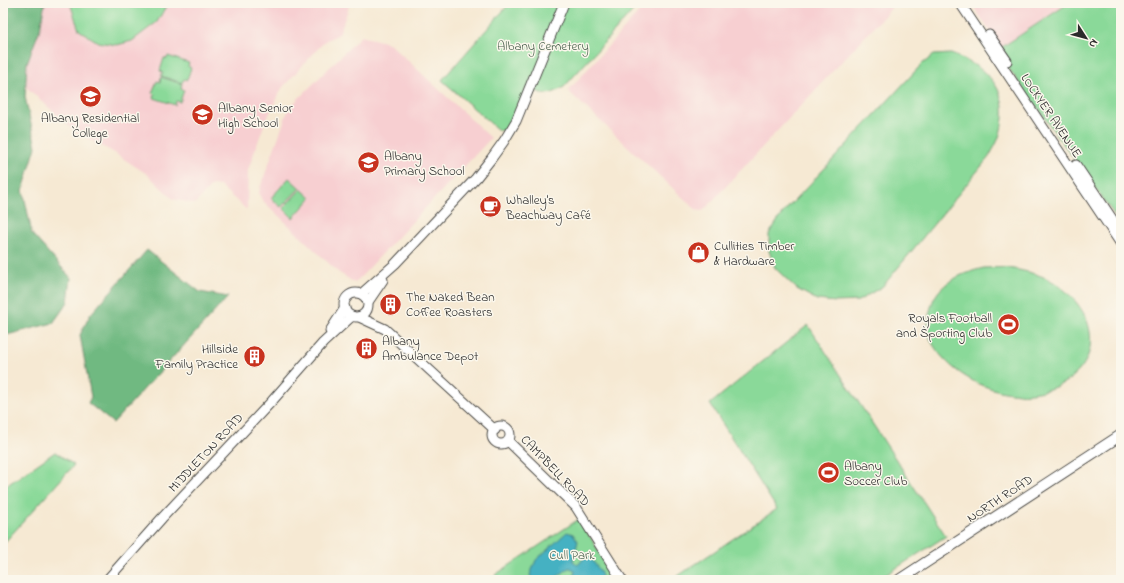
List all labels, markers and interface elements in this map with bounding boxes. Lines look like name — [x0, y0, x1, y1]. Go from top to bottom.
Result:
north arrow — [1066, 18, 1106, 58]
text: N — [1085, 36, 1102, 51]
park label: Albany Cemetery — [497, 37, 589, 57]
street label: LOCKYER AVENUE — [1016, 70, 1086, 162]
school or university icon: Albany Residential College — [77, 83, 103, 109]
place label: Albany Senior High School — [218, 99, 294, 134]
school or university icon: Albany Senior High School — [189, 102, 215, 128]
place label: Albany Residential College — [41, 109, 139, 144]
place label: Albany Primary School — [384, 147, 464, 182]
school or university icon: Albany Primary School — [356, 150, 382, 176]
place label: Whalley's Beachway Café — [505, 191, 591, 226]
cafe icon: Whalley's Beachway Café — [477, 194, 503, 220]
place label: Cullities Timber & Hardware — [714, 237, 795, 271]
shop icon: Cullities Timber & Hardware — [685, 240, 711, 266]
place label: The Naked Bean Coffee Roasters — [406, 288, 495, 322]
building icon: The Naked Bean Coffee Roasters — [377, 291, 403, 317]
place label: Royals Football and Sporting Club — [896, 309, 992, 344]
sports icon: Royals Football and Sporting Club — [995, 312, 1021, 338]
place label: Albany Ambulance Depot — [382, 332, 479, 366]
building icon: Albany Ambulance Depot — [353, 335, 379, 361]
place label: Hillside Family Practice — [155, 340, 238, 375]
building icon: Hillside Family Practice — [241, 343, 267, 369]
street label: MIDDLETON ROAD — [164, 409, 248, 497]
street label: CAMPBELL ROAD — [516, 431, 594, 511]
place label: Albany Soccer Club — [844, 457, 907, 491]
sports icon: Albany Soccer Club — [816, 460, 842, 486]
street label: NORTH ROAD — [963, 471, 1037, 527]
park label: Cull Park — [549, 546, 595, 565]

